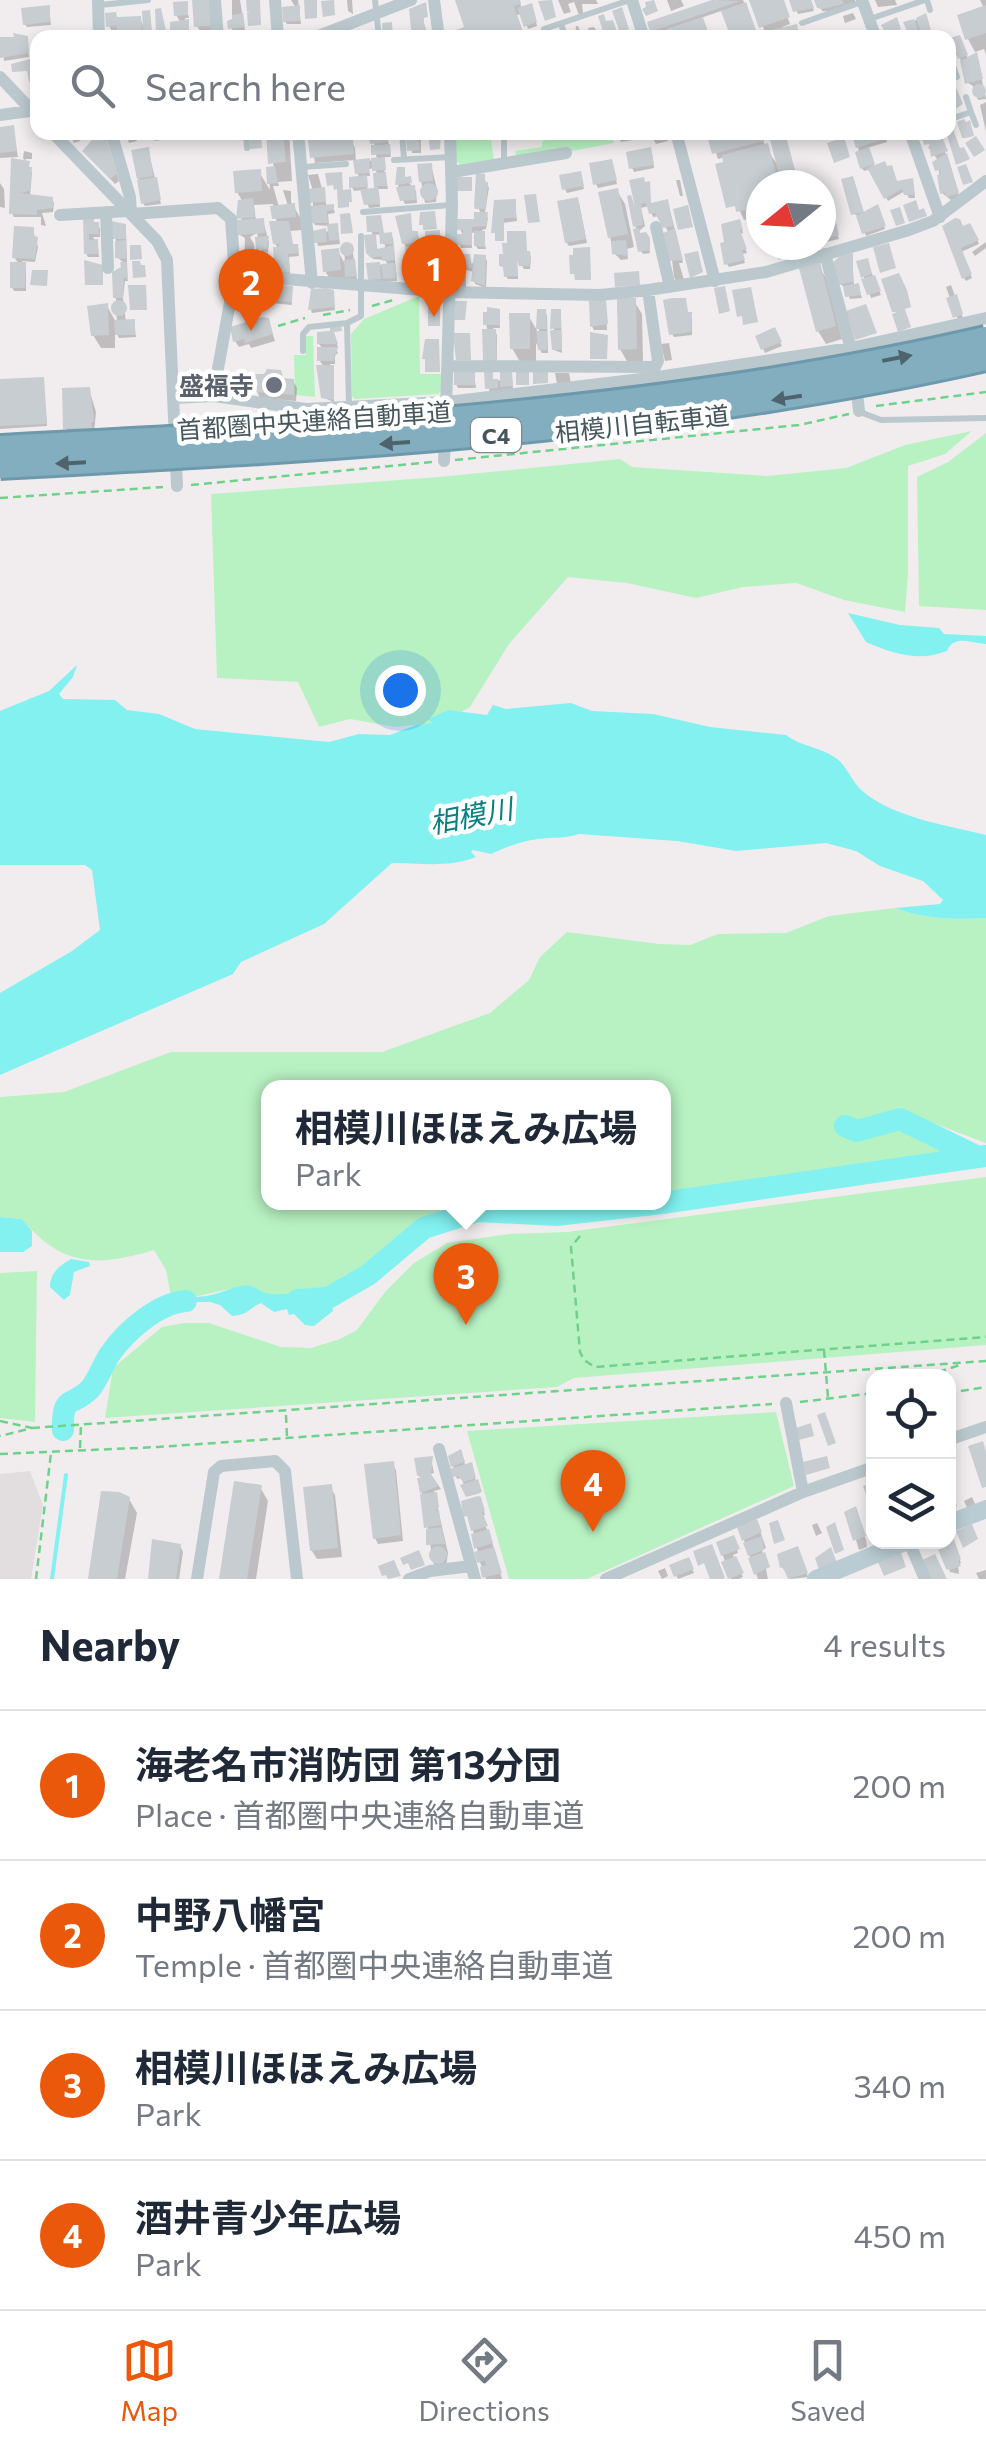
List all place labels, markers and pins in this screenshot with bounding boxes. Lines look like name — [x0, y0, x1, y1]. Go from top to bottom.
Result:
pin: 1 — [402, 234, 466, 317]
pin: 2 — [218, 248, 284, 331]
place label: 盛福寺 — [179, 370, 254, 400]
marker: 盛福寺 — [263, 374, 285, 396]
pin: 3 — [434, 1242, 498, 1325]
pin: 4 — [560, 1450, 626, 1532]

